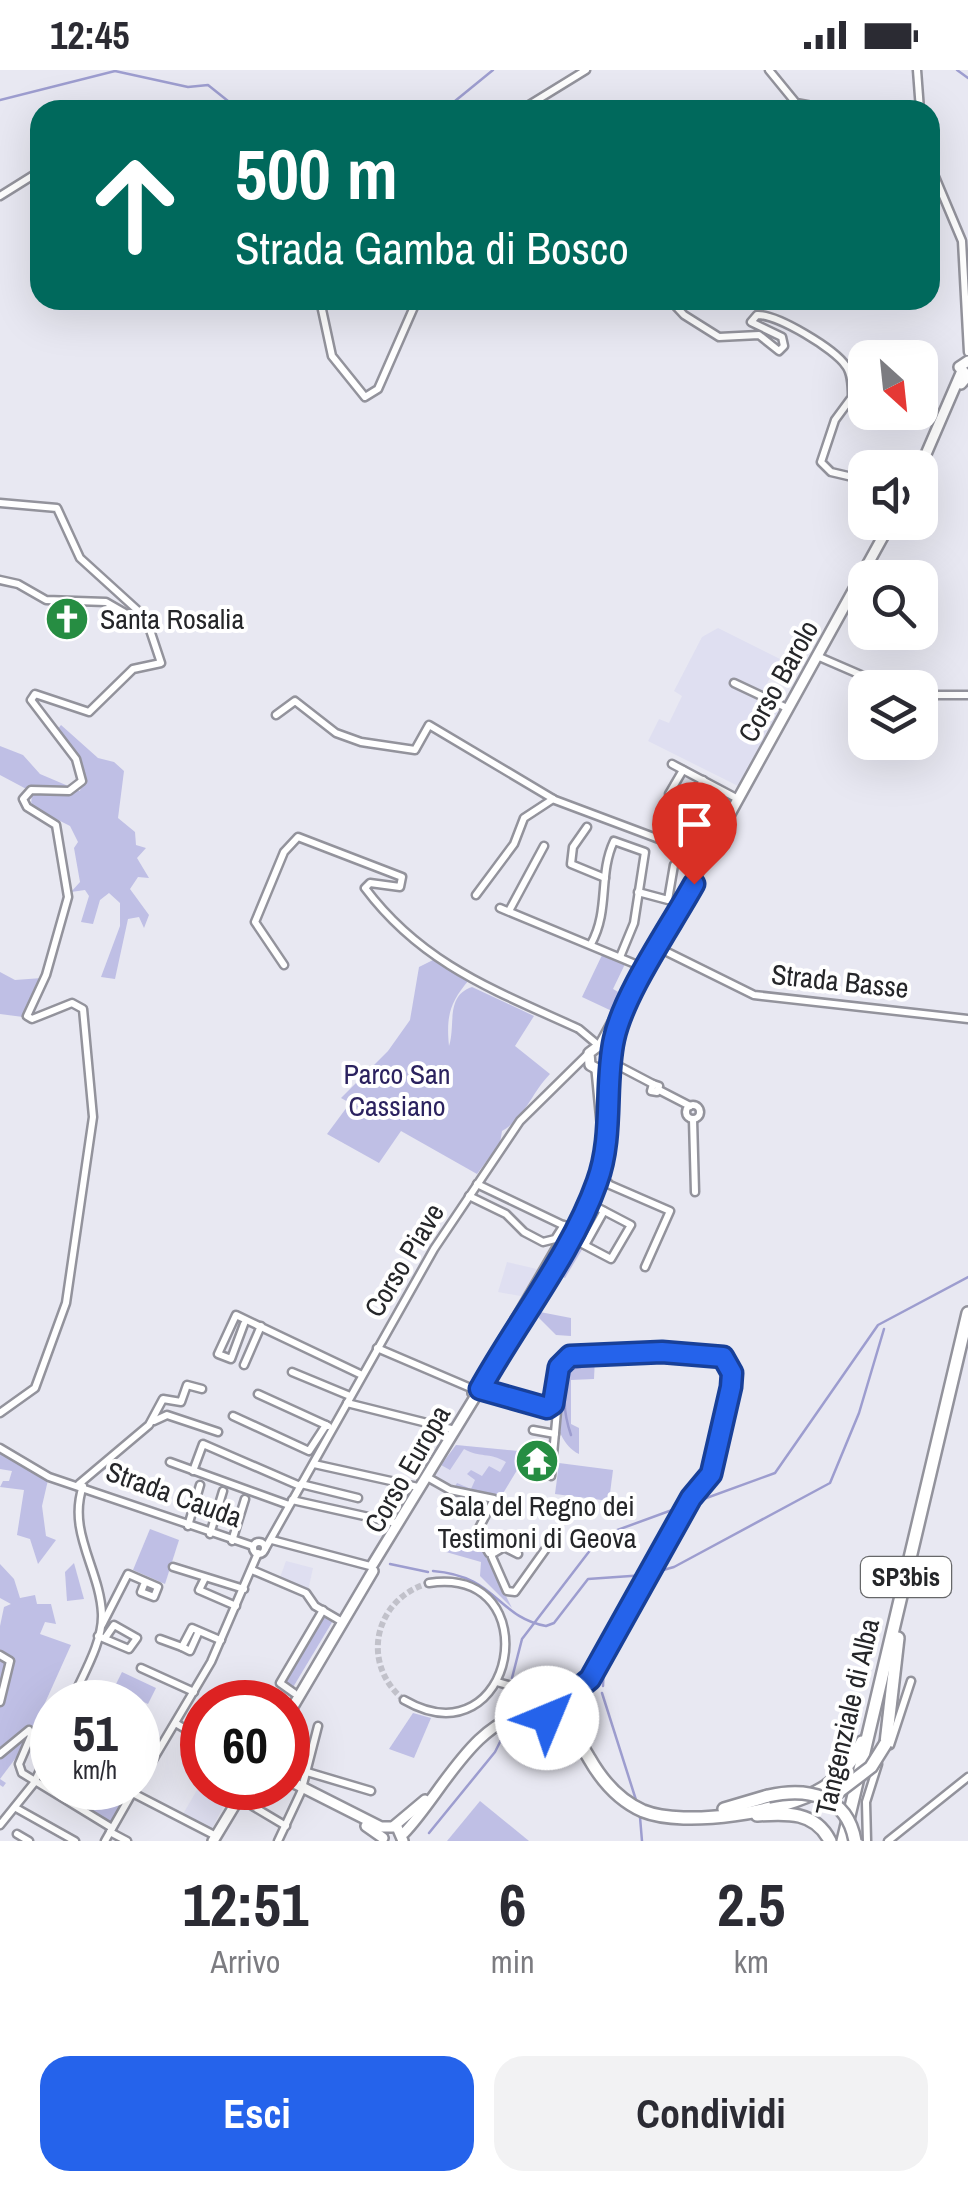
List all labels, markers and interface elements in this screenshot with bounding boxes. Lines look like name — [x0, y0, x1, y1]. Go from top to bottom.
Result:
text: 12:45 — [50, 10, 130, 61]
text: 500 m — [235, 127, 398, 221]
icon: ahead — [70, 140, 200, 270]
text: Strada Gamba di Bosco — [235, 217, 629, 278]
north arrow — [848, 340, 938, 430]
map controls — [848, 340, 938, 760]
button: sound — [848, 450, 938, 540]
button: search — [848, 560, 938, 650]
church icon: Santa Rosalia — [44, 596, 90, 642]
place label: Santa Rosalia — [100, 600, 244, 638]
street label: Corso Barolo — [729, 613, 827, 749]
button: layers — [848, 670, 938, 760]
pin — [652, 782, 737, 885]
icon: arrive — [667, 797, 722, 852]
street label: Strada Basse — [769, 955, 911, 1007]
park label: Parco San Cassiano — [343, 1055, 451, 1125]
street label: Corso Piave — [355, 1196, 453, 1324]
street label: Corso Europa — [355, 1398, 459, 1540]
temple icon: Sala del Regno dei Testimoni di Geova — [514, 1438, 560, 1484]
street label: Strada Cauda — [101, 1452, 247, 1536]
place label: Sala del Regno dei Testimoni di Geova — [437, 1487, 637, 1557]
road number: SP3bis — [861, 1557, 951, 1597]
street label: Tangenziale di Alba — [806, 1615, 888, 1819]
position arrow — [495, 1666, 599, 1770]
speed limit sign: 60 — [180, 1680, 310, 1810]
text: 51 — [72, 1699, 118, 1767]
text: km/h — [73, 1753, 117, 1787]
text: 12:51 — [183, 1864, 308, 1945]
text: 6 — [499, 1864, 526, 1945]
text: 2.5 — [717, 1864, 785, 1945]
text: Arrivo — [210, 1940, 280, 1983]
text: min — [491, 1940, 535, 1983]
text: km — [734, 1940, 769, 1983]
button: Esci — [40, 2056, 474, 2171]
button: Condividi — [494, 2056, 928, 2171]

